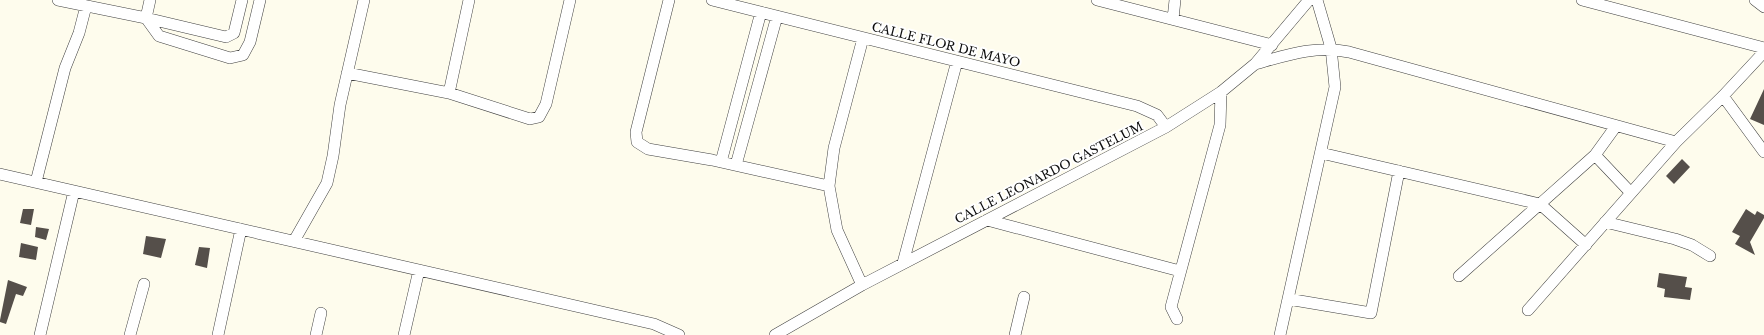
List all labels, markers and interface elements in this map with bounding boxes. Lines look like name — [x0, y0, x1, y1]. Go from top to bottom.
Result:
street label: CALLE FLOR DE MAYO — [870, 19, 1022, 70]
street label: CALLE LEONARDO GASTELUM — [952, 118, 1145, 227]

